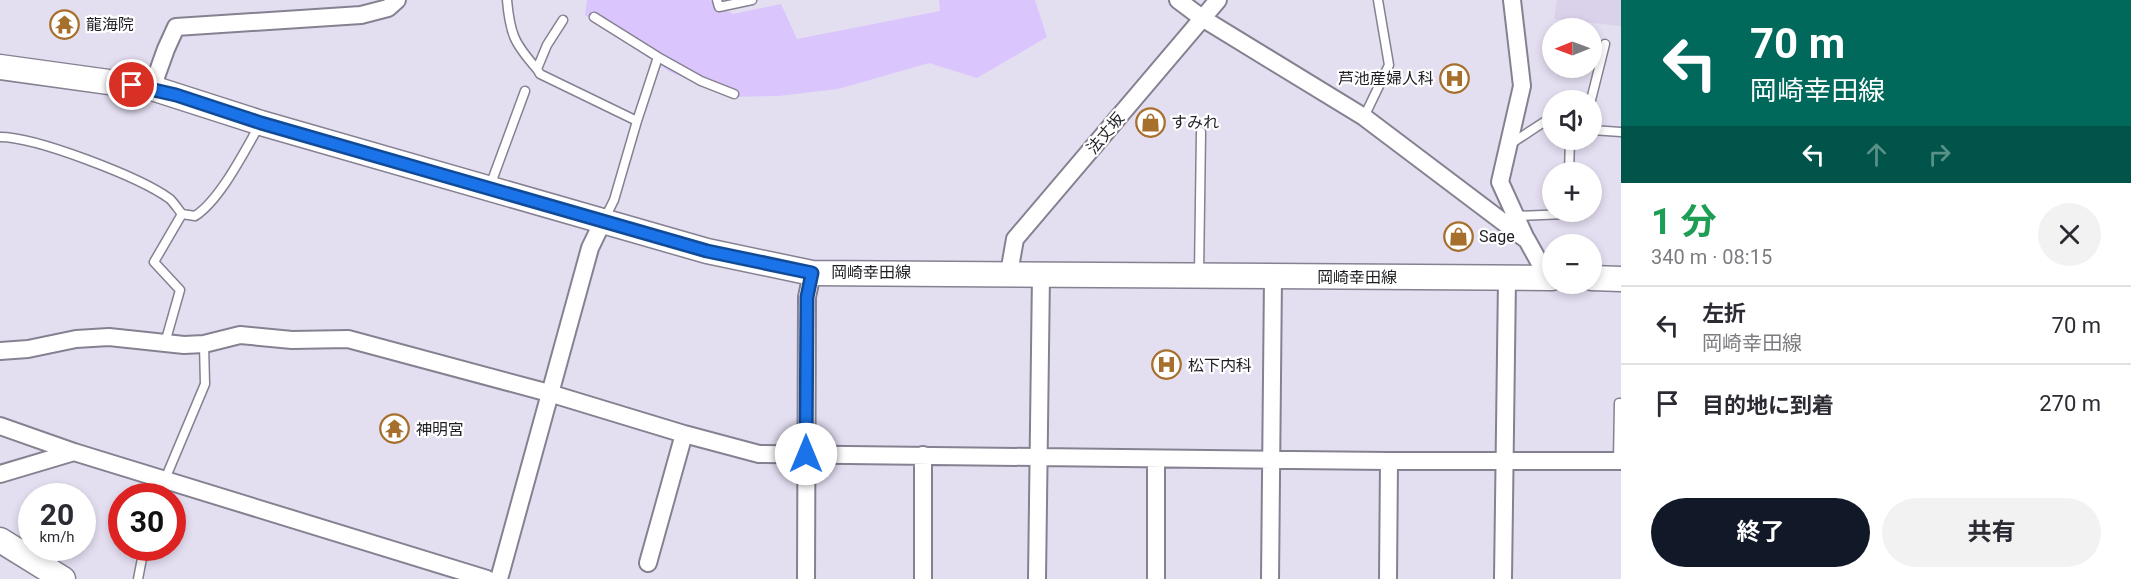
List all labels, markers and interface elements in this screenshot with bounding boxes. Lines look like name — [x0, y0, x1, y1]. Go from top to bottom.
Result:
temple icon: 龍海院 — [49, 8, 81, 40]
place label: 龍海院 — [86, 15, 134, 34]
north arrow — [1542, 18, 1602, 78]
map controls — [1542, 18, 1602, 294]
text: 70 m — [1750, 19, 1845, 68]
icon: left — [1651, 24, 1729, 102]
pin — [106, 59, 157, 110]
hospital icon: 芦池産婦人科 — [1439, 62, 1471, 94]
icon: arrive — [115, 68, 148, 101]
place label: 芦池産婦人科 — [1338, 69, 1434, 88]
text: 岡崎幸田線 — [1750, 75, 1885, 107]
button: sound — [1542, 90, 1602, 150]
shop icon: すみれ — [1134, 106, 1166, 138]
street label: 法丈坂 — [1083, 109, 1128, 158]
place label: すみれ — [1171, 113, 1219, 132]
icon: left — [1797, 138, 1830, 171]
icon: ahead — [1860, 138, 1893, 171]
icon: right — [1923, 138, 1956, 171]
button: + — [1542, 162, 1602, 222]
text: 1 分 — [1651, 201, 1717, 243]
button: close — [2038, 203, 2101, 266]
shop icon: Sage — [1442, 220, 1474, 252]
place label: Sage — [1479, 227, 1515, 246]
button: − — [1542, 234, 1602, 294]
text: 340 m · 08:15 — [1651, 245, 1772, 269]
street label: 岡崎幸田線 — [831, 263, 911, 282]
street label: 岡崎幸田線 — [1317, 268, 1397, 287]
text: 左折 — [1702, 301, 1746, 326]
icon: left — [1651, 309, 1684, 342]
text: 70 m — [2052, 313, 2101, 338]
text: 岡崎幸田線 — [1702, 331, 1802, 355]
hospital icon: 松下内科 — [1151, 349, 1183, 381]
place label: 松下内科 — [1188, 356, 1252, 375]
icon: arrive — [1651, 387, 1684, 420]
text: 270 m — [2039, 391, 2101, 416]
text: 目的地に到着 — [1702, 393, 1834, 418]
temple icon: 神明宮 — [379, 413, 411, 445]
place label: 神明宮 — [416, 420, 464, 439]
position arrow — [774, 422, 838, 486]
speed limit sign: 30 — [108, 483, 186, 561]
text: 20 — [40, 497, 74, 532]
button: 終了 — [1651, 498, 1870, 567]
button: 共有 — [1882, 498, 2101, 567]
text: km/h — [39, 528, 75, 546]

